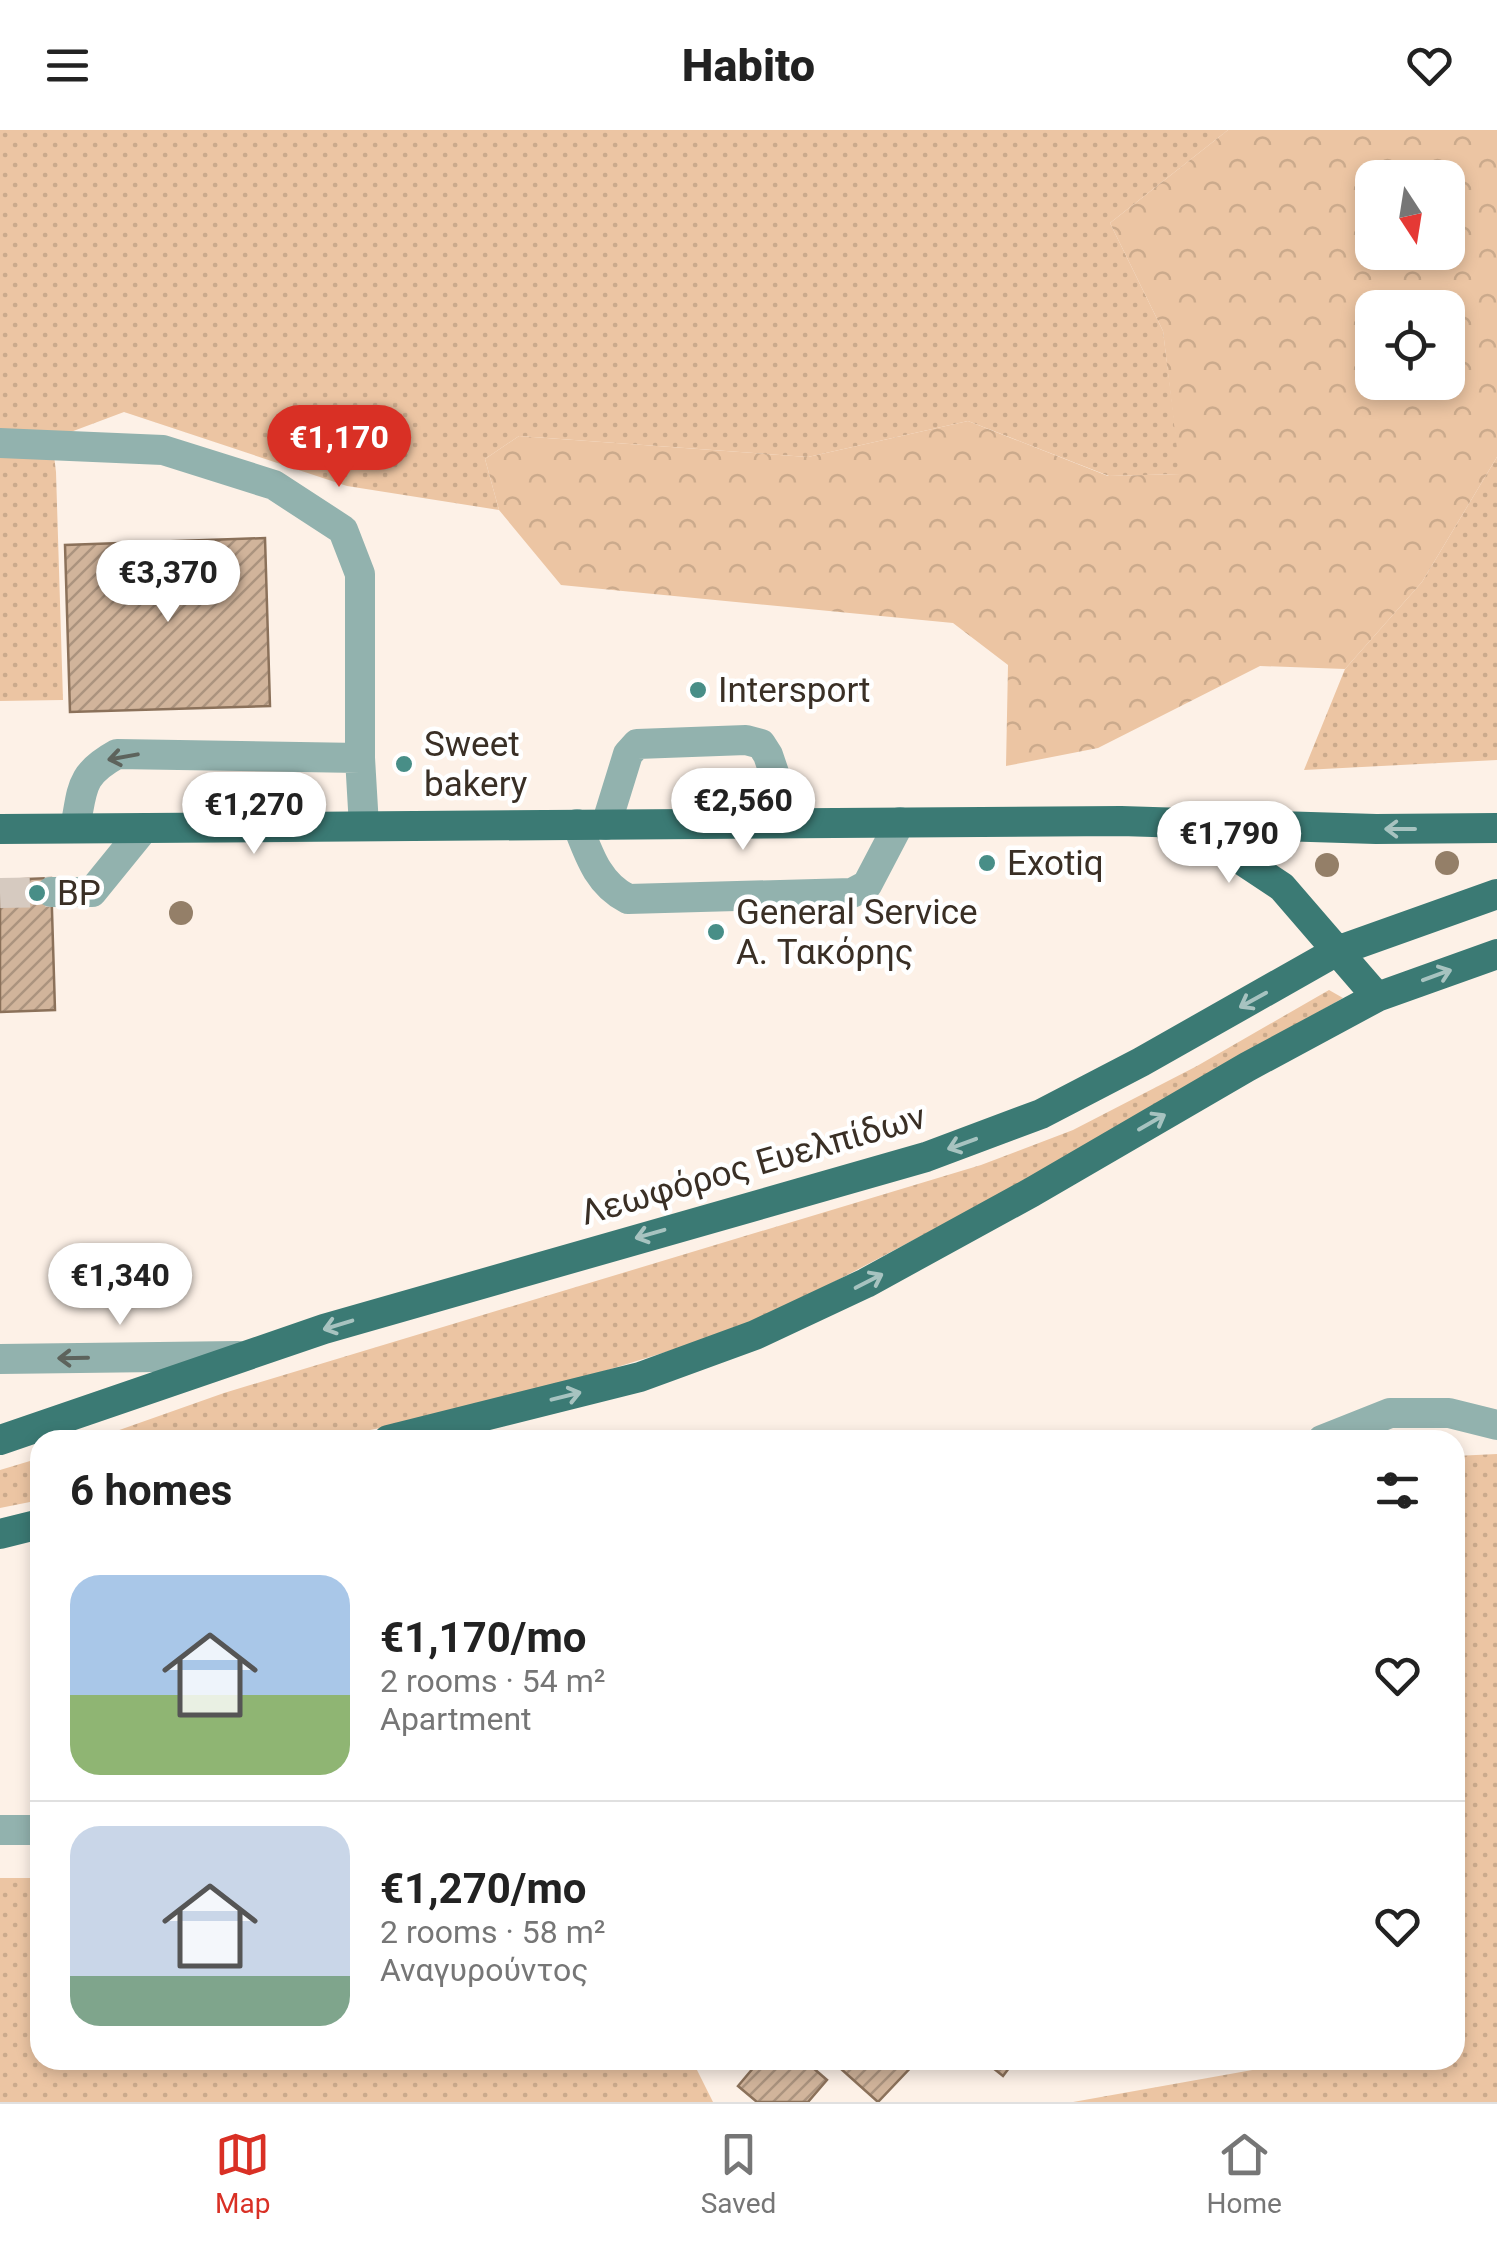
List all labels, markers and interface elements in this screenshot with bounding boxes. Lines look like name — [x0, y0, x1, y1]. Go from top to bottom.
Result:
icon: menu — [40, 38, 95, 93]
icon: heart — [1402, 38, 1457, 93]
text: Habito — [682, 39, 815, 92]
north arrow — [1355, 160, 1465, 270]
map controls — [1355, 160, 1465, 400]
button: locate — [1355, 290, 1465, 400]
pin: €1,170 — [258, 405, 420, 490]
text: €1,170 — [289, 418, 389, 456]
pin: €3,370 — [87, 540, 249, 625]
text: €3,370 — [118, 553, 218, 591]
place label: Intersport — [718, 670, 871, 711]
marker: Intersport — [687, 679, 709, 701]
place label: Sweet bakery — [424, 724, 528, 805]
one-way arrow — [107, 748, 140, 767]
marker: Sweet bakery — [393, 753, 415, 775]
pin: €2,560 — [662, 768, 824, 853]
pin: €1,270 — [173, 772, 335, 857]
text: €2,560 — [693, 781, 793, 819]
text: €1,270 — [204, 785, 304, 823]
pin: €1,790 — [1148, 801, 1310, 886]
text: €1,790 — [1179, 814, 1279, 852]
one-way arrow — [1384, 820, 1416, 838]
place label: Exotiq — [1007, 843, 1104, 884]
marker: Exotiq — [976, 852, 998, 874]
place label: BP — [57, 873, 101, 914]
marker: BP — [26, 882, 48, 904]
place label: General Service Α. Τακόρης — [736, 892, 978, 973]
marker: General Service Α. Τακόρης — [705, 921, 727, 943]
one-way arrow — [1421, 965, 1452, 983]
one-way arrow — [1239, 990, 1268, 1010]
street label: Λεωφόρος Ευελπίδων — [576, 1096, 930, 1234]
one-way arrow — [1137, 1112, 1166, 1132]
one-way arrow — [948, 1136, 978, 1154]
one-way arrow — [635, 1226, 666, 1244]
pin: €1,340 — [39, 1243, 201, 1328]
text: €1,340 — [70, 1256, 170, 1294]
one-way arrow — [853, 1271, 883, 1290]
one-way arrow — [323, 1317, 355, 1335]
one-way arrow — [58, 1349, 90, 1368]
one-way arrow — [549, 1386, 581, 1404]
icon: filters — [1370, 1463, 1425, 1518]
text: 6 homes — [70, 1466, 232, 1515]
text: €1,170/mo — [380, 1613, 587, 1662]
icon: home — [150, 1615, 270, 1735]
icon: heart — [1370, 1648, 1425, 1703]
text: 2 rooms · 54 m² — [380, 1662, 605, 1700]
text: Apartment — [380, 1700, 532, 1738]
text: €1,270/mo — [380, 1864, 587, 1913]
icon: home — [150, 1866, 270, 1986]
icon: heart — [1370, 1899, 1425, 1954]
text: 2 rooms · 58 m² — [380, 1913, 605, 1951]
text: Αναγυρούντος — [380, 1951, 588, 1989]
tab: Map — [215, 2127, 270, 2220]
tab: Saved — [701, 2127, 776, 2220]
tab: Home — [1207, 2127, 1282, 2220]

